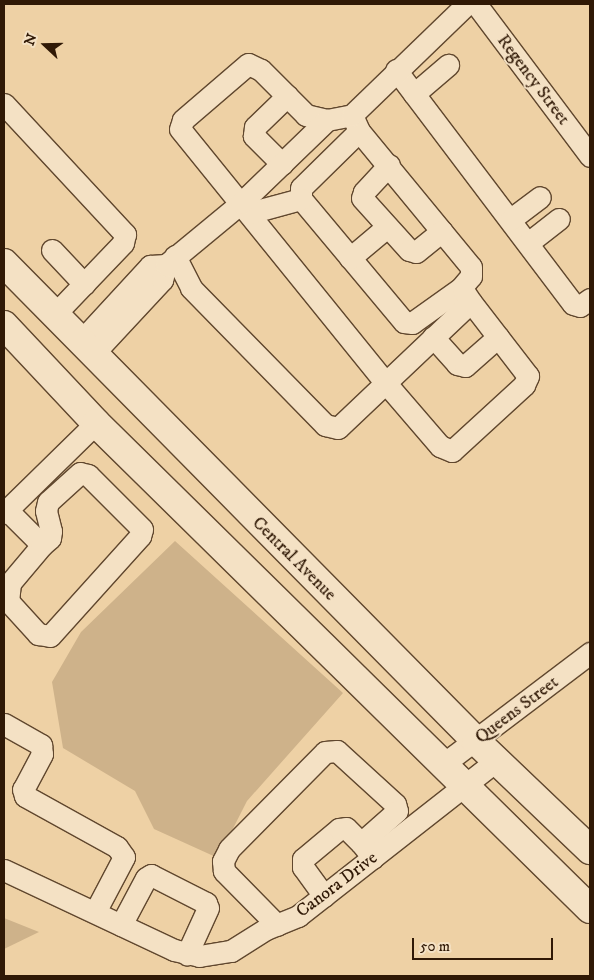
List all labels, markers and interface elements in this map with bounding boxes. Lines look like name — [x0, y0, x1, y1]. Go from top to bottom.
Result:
north arrow — [20, 20, 70, 70]
text: N — [21, 31, 41, 48]
street label: Regency Street — [492, 31, 574, 129]
street label: Central Avenue — [247, 512, 341, 606]
street label: Queens Street — [471, 672, 563, 748]
street label: Canora Drive — [292, 848, 382, 922]
scale bar — [414, 928, 555, 960]
text: 50 m — [420, 937, 450, 956]

